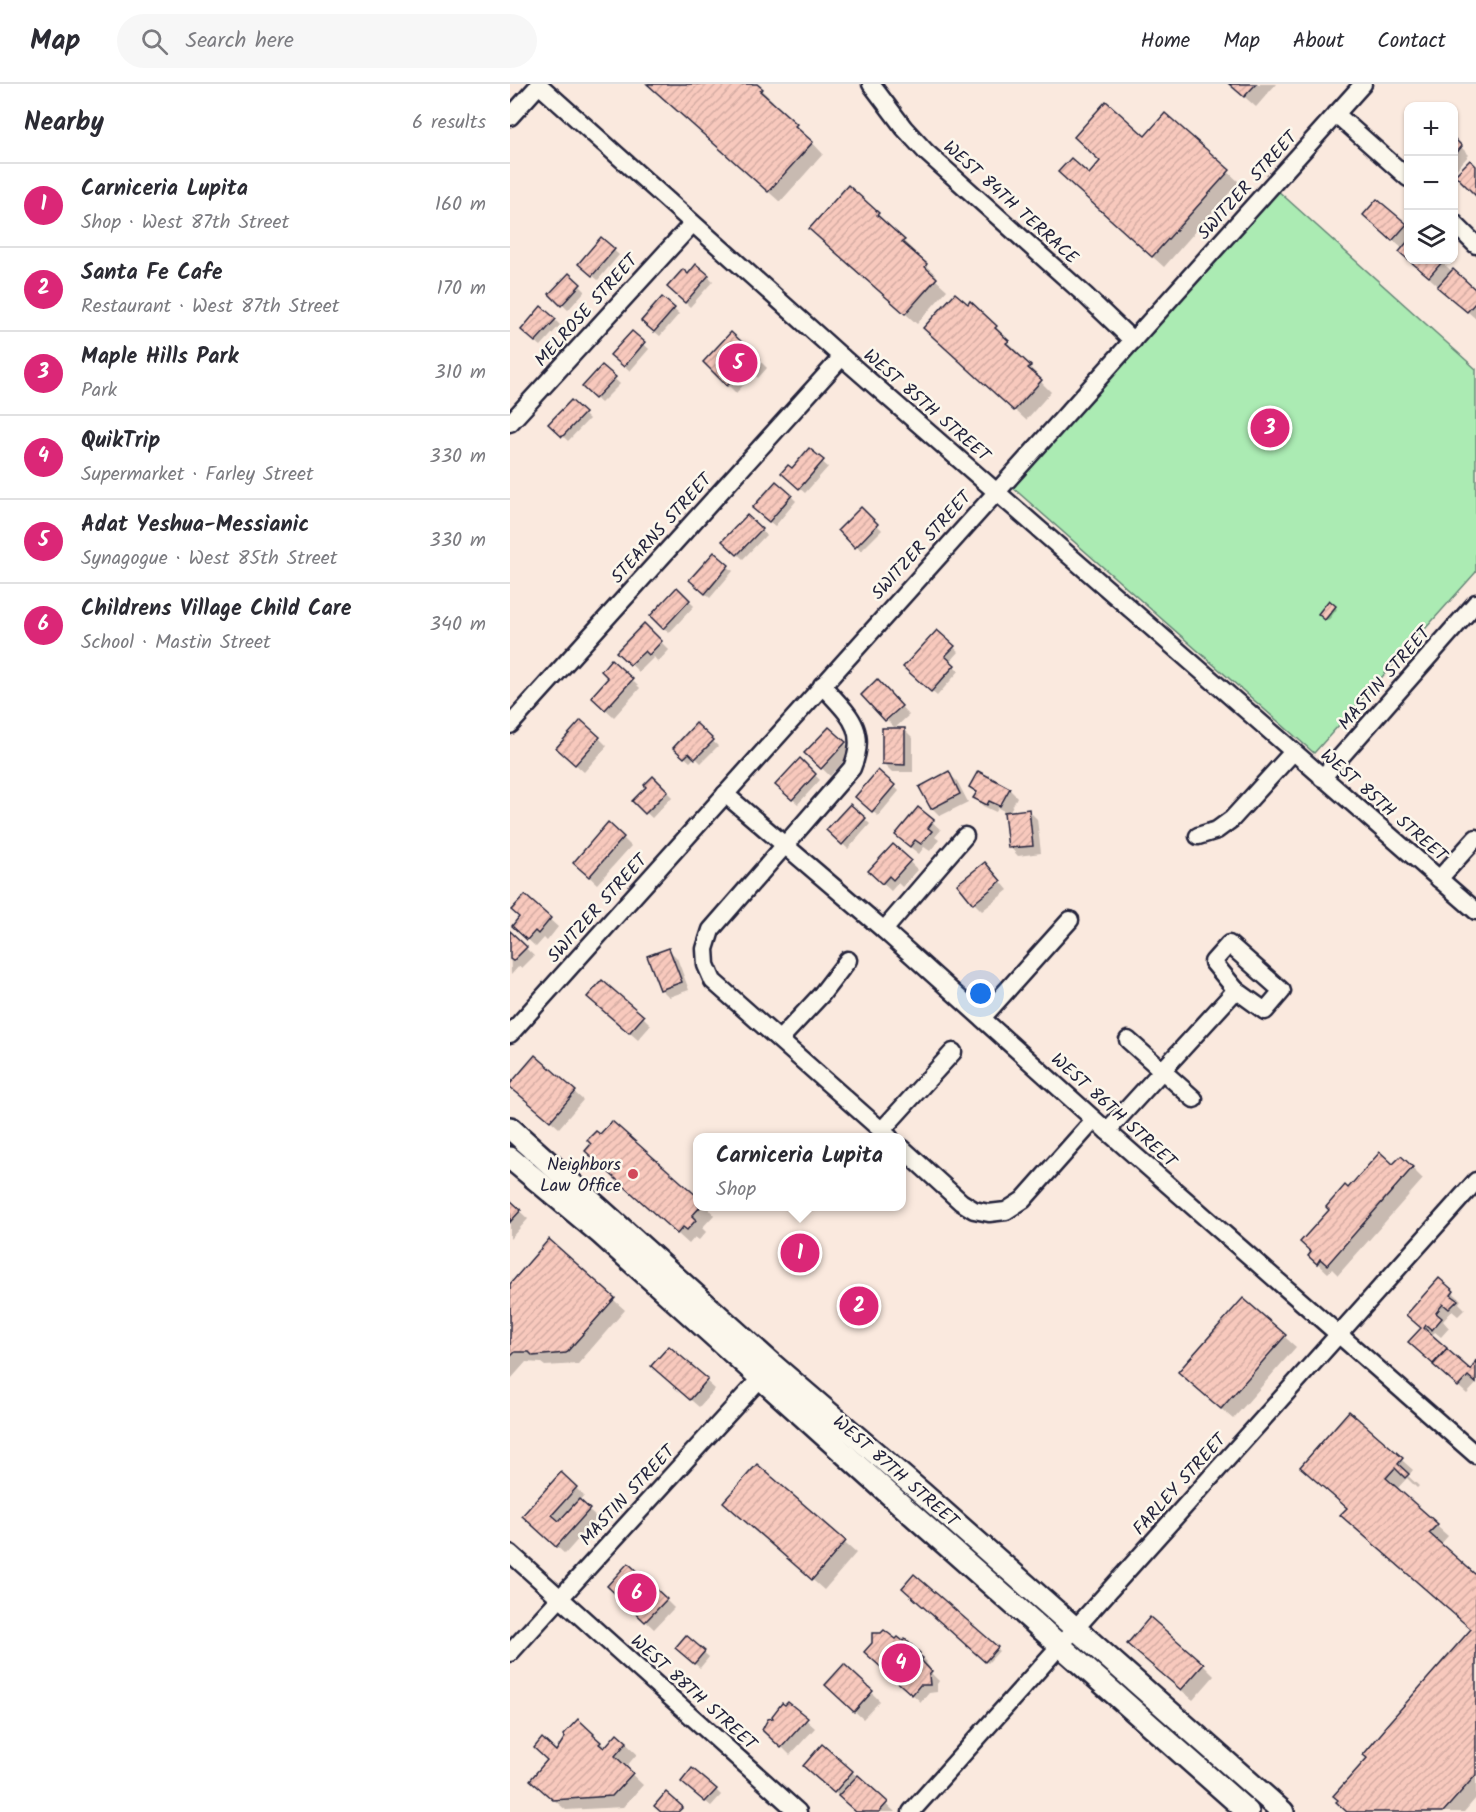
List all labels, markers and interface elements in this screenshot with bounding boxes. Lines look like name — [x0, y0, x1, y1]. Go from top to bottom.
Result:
search box — [117, 14, 537, 68]
text: Map — [30, 19, 81, 64]
text: Search here — [186, 24, 294, 59]
icon: search — [138, 25, 171, 58]
text: Home — [1141, 25, 1190, 58]
text: Map — [1223, 25, 1260, 58]
text: About — [1293, 25, 1344, 58]
text: Contact — [1377, 25, 1446, 58]
text: Nearby — [24, 102, 104, 144]
map controls — [1404, 102, 1458, 264]
button: + — [1404, 102, 1458, 156]
text: 6 results — [412, 107, 486, 139]
street label: SWITZER STREET — [1191, 124, 1306, 247]
street label: WEST 84TH TERRACE — [936, 134, 1085, 272]
button: − — [1404, 156, 1458, 210]
text: Carniceria Lupita — [81, 172, 248, 207]
text: 1 — [40, 189, 47, 221]
text: 160 m — [435, 189, 486, 221]
text: Shop · West 87th Street — [81, 207, 289, 239]
button: layers — [1404, 210, 1458, 264]
street label: MELROSE STREET — [528, 247, 647, 374]
text: Santa Fe Cafe — [81, 256, 222, 291]
text: 2 — [38, 273, 49, 305]
text: 170 m — [437, 273, 486, 305]
text: Restaurant · West 87th Street — [81, 291, 340, 323]
text: Maple Hills Park — [81, 340, 238, 375]
pin: 5 — [718, 340, 758, 386]
street label: WEST 85TH STREET — [856, 342, 997, 471]
text: 3 — [38, 357, 49, 389]
text: 310 m — [434, 357, 486, 389]
text: Park — [81, 375, 117, 407]
pin: 3 — [1250, 406, 1290, 450]
text: QuikTrip — [81, 424, 160, 459]
text: 4 — [38, 441, 49, 473]
text: 330 m — [429, 441, 486, 473]
text: Supermarket · Farley Street — [81, 459, 314, 491]
street label: STEARNS STREET — [604, 466, 721, 591]
street label: SWITZER STREET — [865, 484, 980, 607]
text: Adat Yeshua-Messianic — [81, 508, 309, 543]
text: 5 — [38, 525, 49, 557]
text: 330 m — [429, 525, 486, 557]
text: Synagogue · West 85th Street — [81, 543, 337, 575]
text: Childrens Village Child Care — [81, 592, 352, 627]
text: 6 — [38, 609, 49, 641]
text: 340 m — [430, 609, 486, 641]
street label: MASTIN STREET — [1332, 619, 1440, 737]
text: School · Mastin Street — [81, 627, 271, 659]
street label: WEST 85TH STREET — [1313, 742, 1454, 871]
street label: SWITZER STREET — [541, 847, 656, 970]
your location — [966, 979, 995, 1008]
street label: WEST 86TH STREET — [1043, 1046, 1184, 1177]
popup — [693, 1133, 906, 1211]
text: Carniceria Lupita — [716, 1139, 883, 1174]
place label: Neighbors Law Office — [540, 1151, 621, 1201]
marker: Neighbors Law Office — [626, 1167, 640, 1181]
text: Shop — [716, 1174, 756, 1206]
pin: 1 — [780, 1230, 820, 1276]
pin: 2 — [840, 1284, 878, 1328]
street label: WEST 87TH STREET — [825, 1409, 966, 1536]
street label: FARLEY STREET — [1126, 1426, 1235, 1543]
street label: MASTIN STREET — [573, 1438, 684, 1553]
pin: 6 — [618, 1570, 656, 1616]
street label: WEST 88TH STREET — [623, 1628, 764, 1759]
pin: 4 — [882, 1640, 920, 1686]

